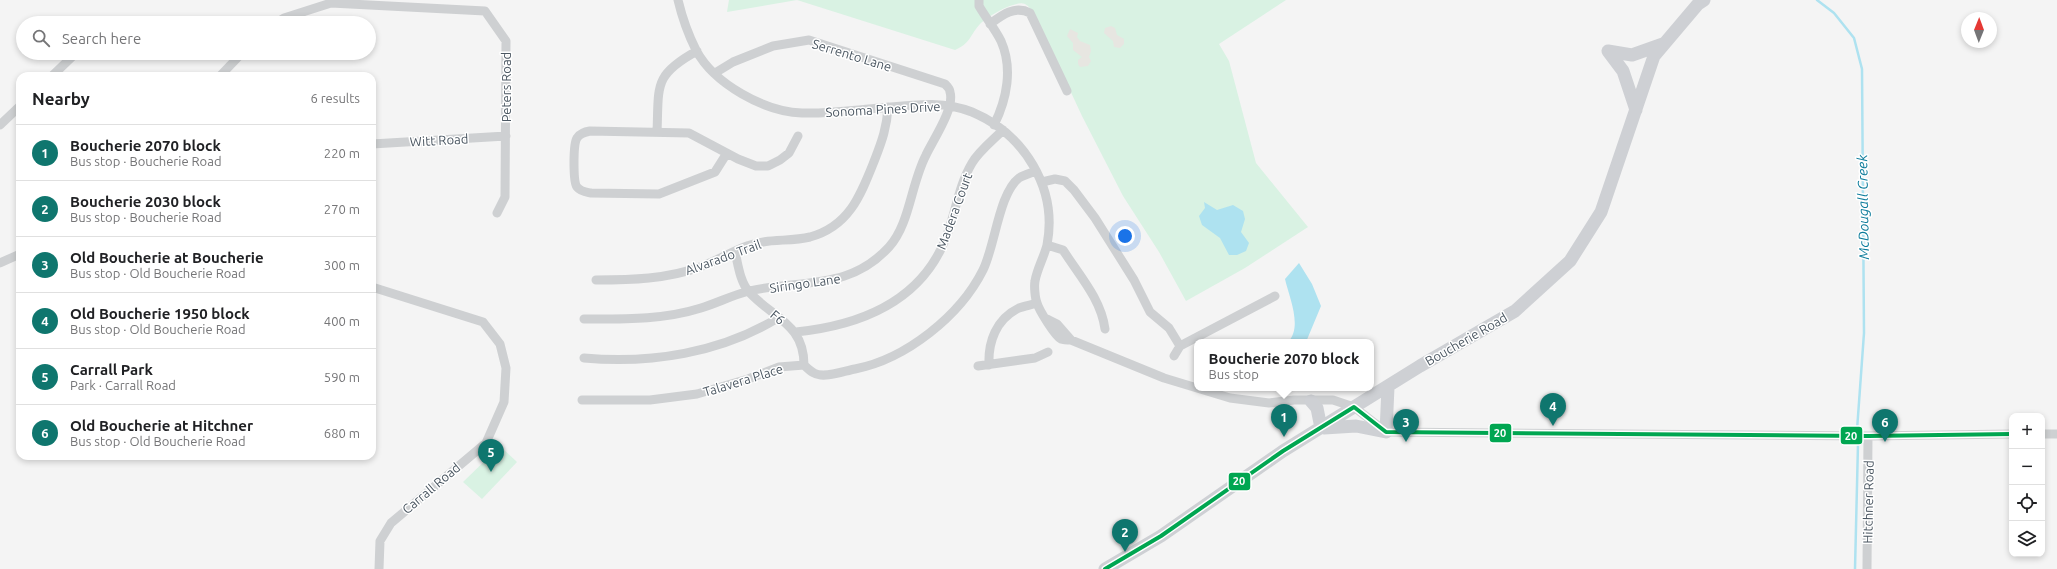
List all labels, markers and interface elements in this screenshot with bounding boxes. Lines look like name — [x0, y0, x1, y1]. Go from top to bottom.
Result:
north arrow — [1961, 12, 1997, 48]
search box — [16, 16, 376, 60]
icon: search — [30, 27, 52, 49]
text: Search here — [62, 30, 141, 47]
street label: Serrento Lane — [811, 36, 893, 74]
street label: Peters Road — [499, 52, 513, 122]
text: Nearby — [32, 89, 90, 108]
text: 6 results — [310, 91, 360, 105]
street label: Sonoma Pines Drive — [825, 99, 941, 119]
street label: Witt Road — [409, 131, 469, 149]
text: Boucherie 2070 block — [70, 137, 221, 154]
text: 1 — [41, 146, 49, 160]
text: 220 m — [324, 146, 360, 160]
text: Bus stop · Boucherie Road — [70, 154, 222, 168]
water label: McDougall Creek — [1854, 154, 1872, 260]
street label: Madera Court — [934, 171, 974, 251]
text: Boucherie 2030 block — [70, 193, 221, 210]
text: 2 — [41, 202, 49, 216]
text: 270 m — [324, 202, 360, 216]
text: Bus stop · Boucherie Road — [70, 210, 222, 224]
your location — [1115, 226, 1135, 246]
street label: Alvarado Trail — [683, 237, 763, 277]
text: Old Boucherie at Boucherie — [70, 249, 264, 266]
text: 3 — [41, 258, 49, 272]
text: 300 m — [324, 258, 360, 272]
text: Bus stop · Old Boucherie Road — [70, 266, 246, 280]
street label: Siringo Lane — [769, 271, 841, 295]
text: Old Boucherie 1950 block — [70, 305, 250, 322]
street label: F6 — [768, 307, 788, 327]
street label: Boucherie Road — [1423, 310, 1509, 368]
text: 4 — [41, 314, 49, 328]
text: 400 m — [324, 314, 360, 328]
text: Bus stop · Old Boucherie Road — [70, 322, 246, 336]
popup — [1194, 339, 1374, 391]
text: Boucherie 2070 block — [1209, 350, 1359, 367]
text: Carrall Park — [70, 361, 153, 378]
street label: Talavera Place — [701, 361, 785, 399]
text: Bus stop — [1209, 367, 1259, 381]
text: 5 — [41, 370, 49, 384]
text: 590 m — [324, 370, 360, 384]
text: Park · Carrall Road — [70, 378, 176, 392]
pin: 4 — [1540, 393, 1566, 426]
pin: 1 — [1271, 404, 1297, 437]
pin: 3 — [1393, 409, 1419, 442]
pin: 6 — [1872, 409, 1898, 442]
map controls — [2009, 413, 2045, 557]
button: + — [2009, 413, 2045, 449]
text: Old Boucherie at Hitchner — [70, 417, 253, 434]
line badge: 20 — [1489, 423, 1512, 443]
text: 6 — [41, 426, 49, 440]
text: 680 m — [324, 426, 360, 440]
line badge: 20 — [1840, 426, 1863, 445]
text: 20 — [1494, 427, 1506, 439]
text: 20 — [1845, 430, 1857, 442]
text: Bus stop · Old Boucherie Road — [70, 434, 246, 448]
pin: 5 — [478, 439, 504, 472]
button: − — [2009, 449, 2045, 485]
street label: Carrall Road — [399, 460, 463, 516]
street label: Hitchner Road — [1860, 460, 1876, 544]
line badge: 20 — [1228, 472, 1251, 491]
text: 20 — [1233, 475, 1245, 487]
button: locate — [2009, 485, 2045, 521]
pin: 2 — [1112, 519, 1138, 552]
button: layers — [2009, 521, 2045, 557]

